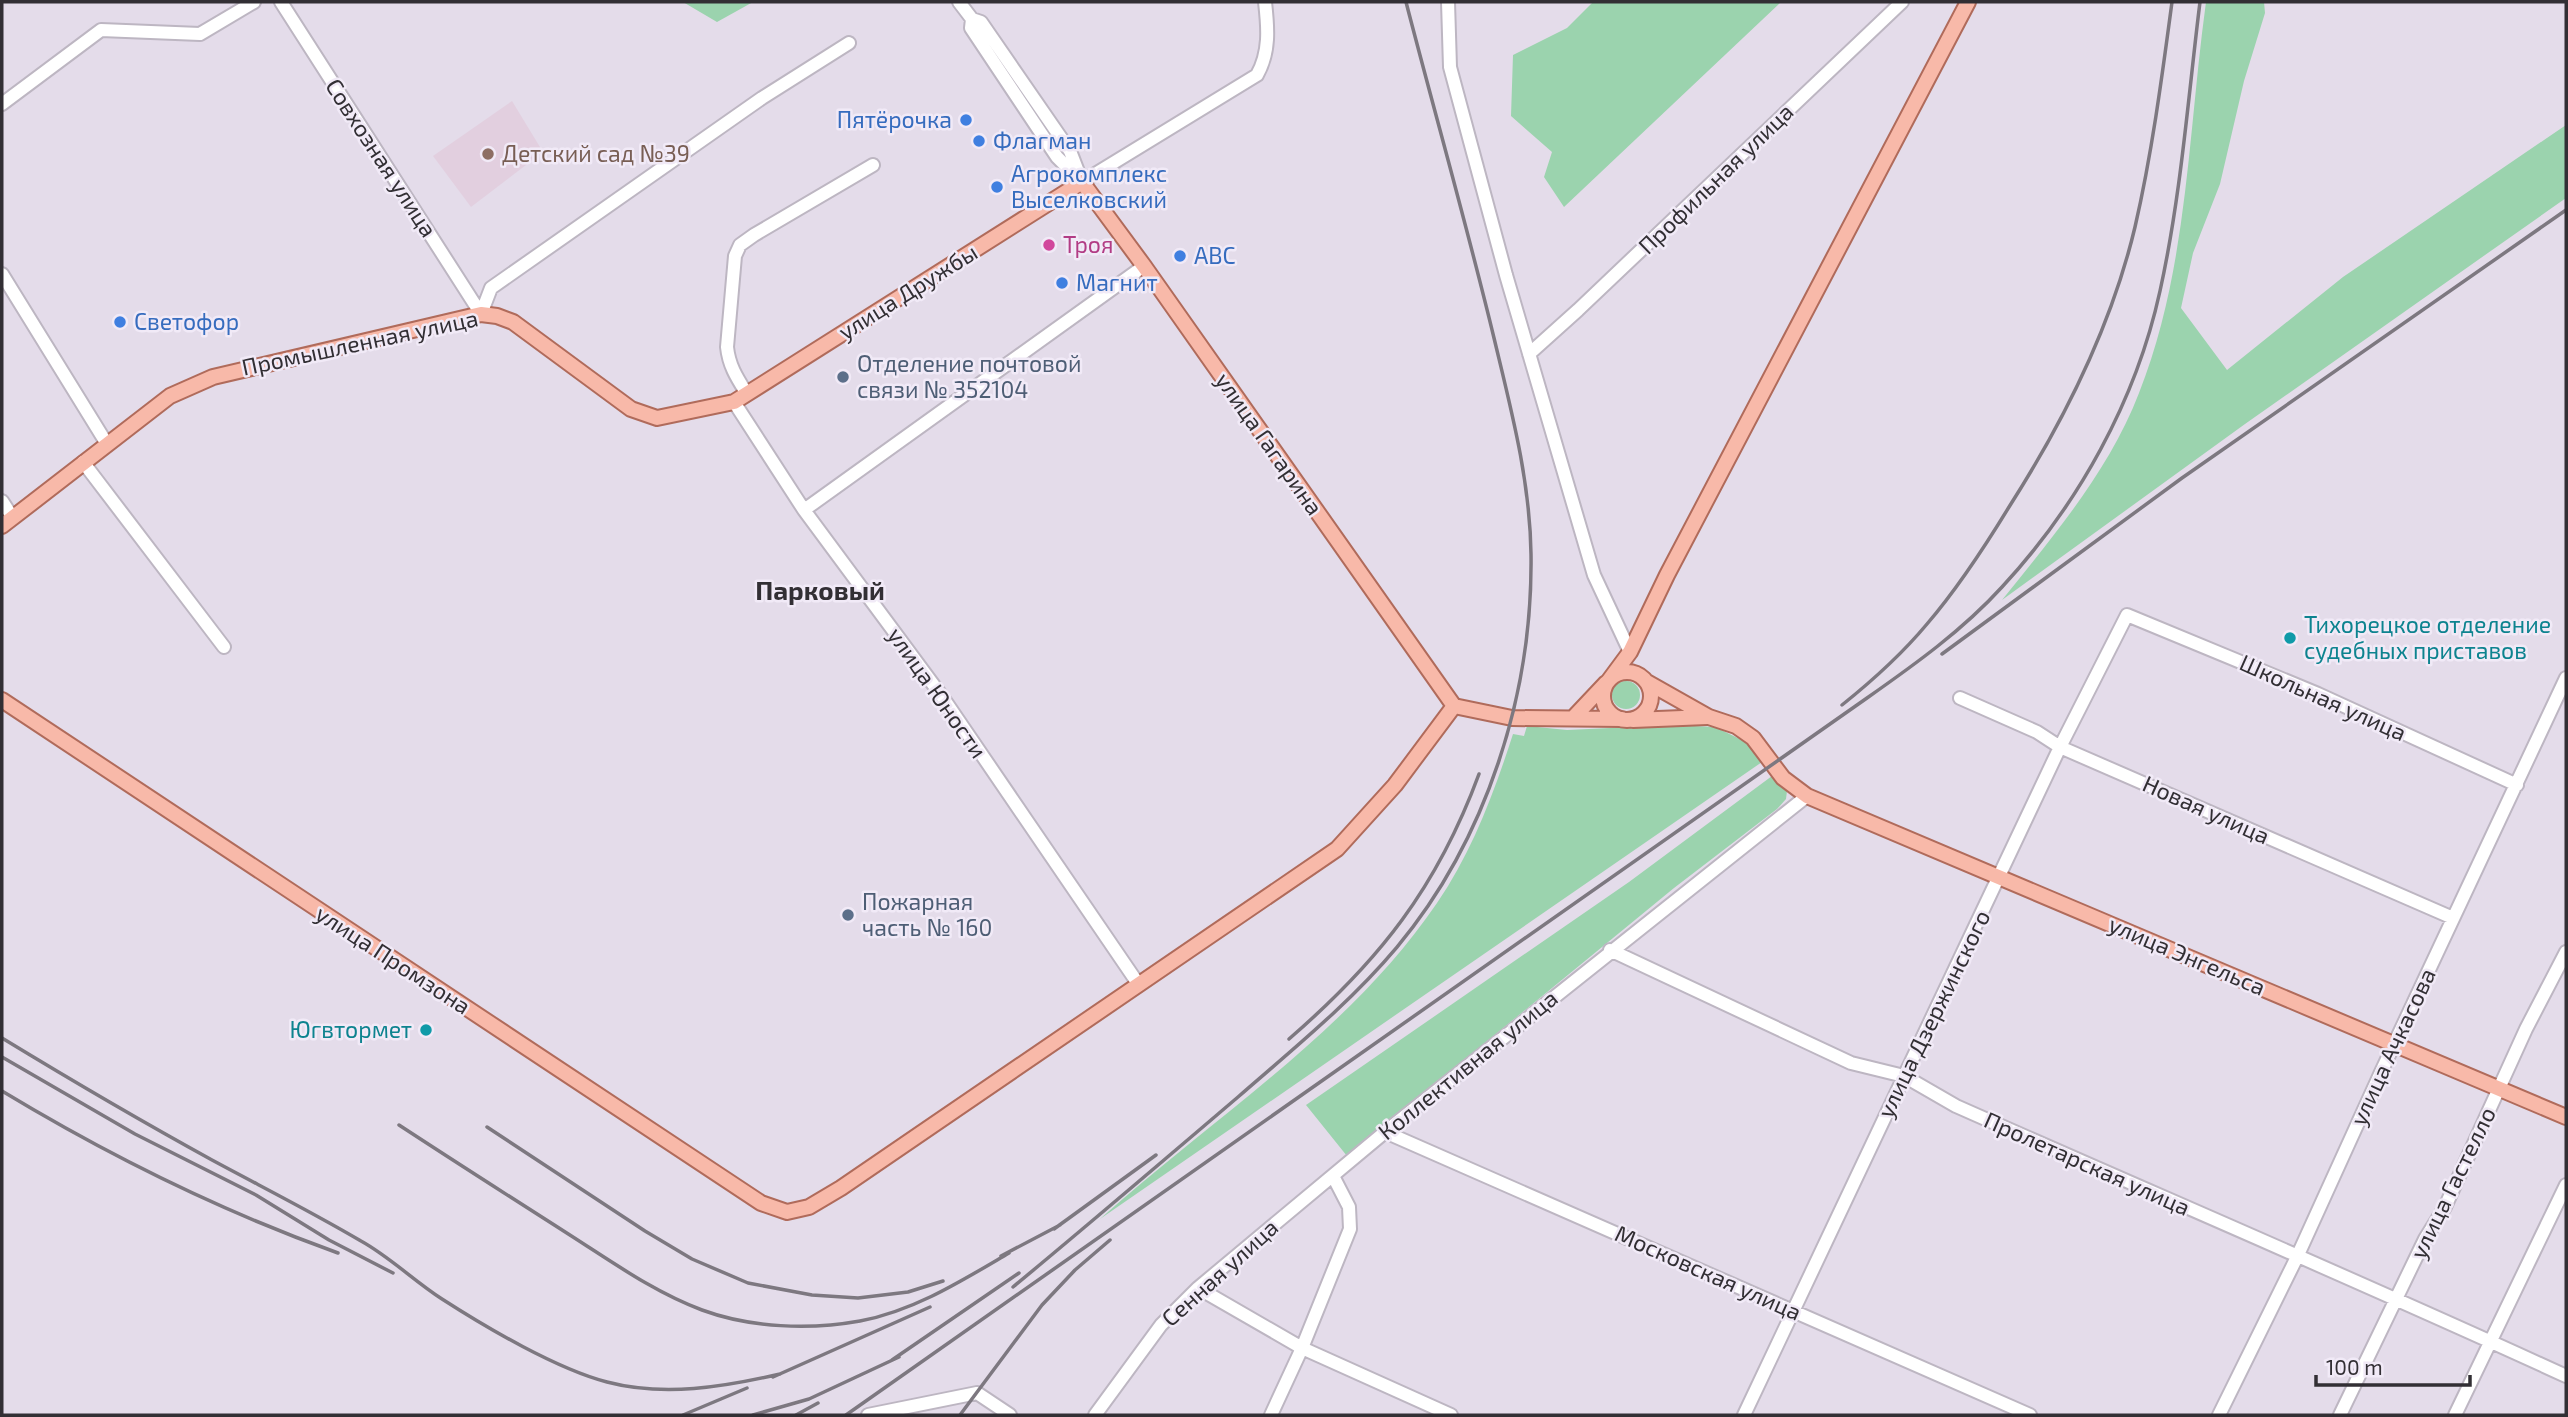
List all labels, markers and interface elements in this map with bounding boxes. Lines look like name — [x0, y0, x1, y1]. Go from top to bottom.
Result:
street label: Совхозная улица — [319, 73, 443, 242]
street label: Профильная улица — [1632, 97, 1799, 260]
place label: Пятёрочка — [837, 105, 952, 133]
marker: Пятёрочка — [958, 112, 974, 128]
place label: Флагман — [993, 126, 1091, 154]
marker: Флагман — [971, 133, 987, 149]
place label: Детский сад №39 — [502, 139, 690, 167]
marker: Детский сад №39 — [480, 146, 496, 162]
place label: Агрокомплекс Выселковский — [1011, 159, 1167, 213]
marker: Агрокомплекс Выселковский — [989, 179, 1005, 195]
place label: Троя — [1063, 230, 1113, 258]
street label: улица Дружбы — [833, 237, 983, 346]
marker: Троя — [1041, 237, 1057, 253]
place label: ABC — [1194, 241, 1236, 269]
marker: ABC — [1172, 248, 1188, 264]
place label: Магнит — [1076, 268, 1158, 296]
marker: Магнит — [1054, 275, 1070, 291]
street label: Промышленная улица — [239, 303, 481, 382]
place label: Светофор — [134, 307, 239, 335]
marker: Светофор — [112, 314, 128, 330]
place label: Отделение почтовой связи № 352104 — [857, 349, 1081, 403]
street label: улица Гагарина — [1209, 367, 1329, 521]
marker: Отделение почтовой связи № 352104 — [835, 369, 851, 385]
district label: Парковый — [755, 574, 885, 605]
place label: Тихорецкое отделение судебных приставов — [2304, 610, 2551, 665]
street label: улица Юности — [882, 622, 993, 764]
marker: Тихорецкое отделение судебных приставов — [2282, 630, 2298, 646]
street label: Школьная улица — [2235, 648, 2411, 747]
street label: Новая улица — [2138, 769, 2274, 850]
place label: Пожарная часть № 160 — [862, 887, 992, 941]
street label: улица Промзона — [310, 899, 476, 1021]
street label: улица Дзержинского — [1871, 905, 1997, 1123]
marker: Пожарная часть № 160 — [840, 907, 856, 923]
street label: улица Энгельса — [2104, 909, 2270, 1002]
street label: улица Ачкасова — [2343, 963, 2442, 1130]
street label: Коллективная улица — [1372, 983, 1563, 1146]
place label: Югвтормет — [289, 1015, 412, 1043]
marker: Югвтормет — [418, 1022, 434, 1038]
street label: улица Гастелло — [2403, 1102, 2502, 1263]
street label: Пролетарская улица — [1980, 1105, 2195, 1222]
street label: Сенная улица — [1155, 1213, 1284, 1332]
street label: Московская улица — [1611, 1218, 1806, 1327]
scale bar — [2316, 1344, 2470, 1388]
text: 100 m — [2326, 1354, 2383, 1379]

